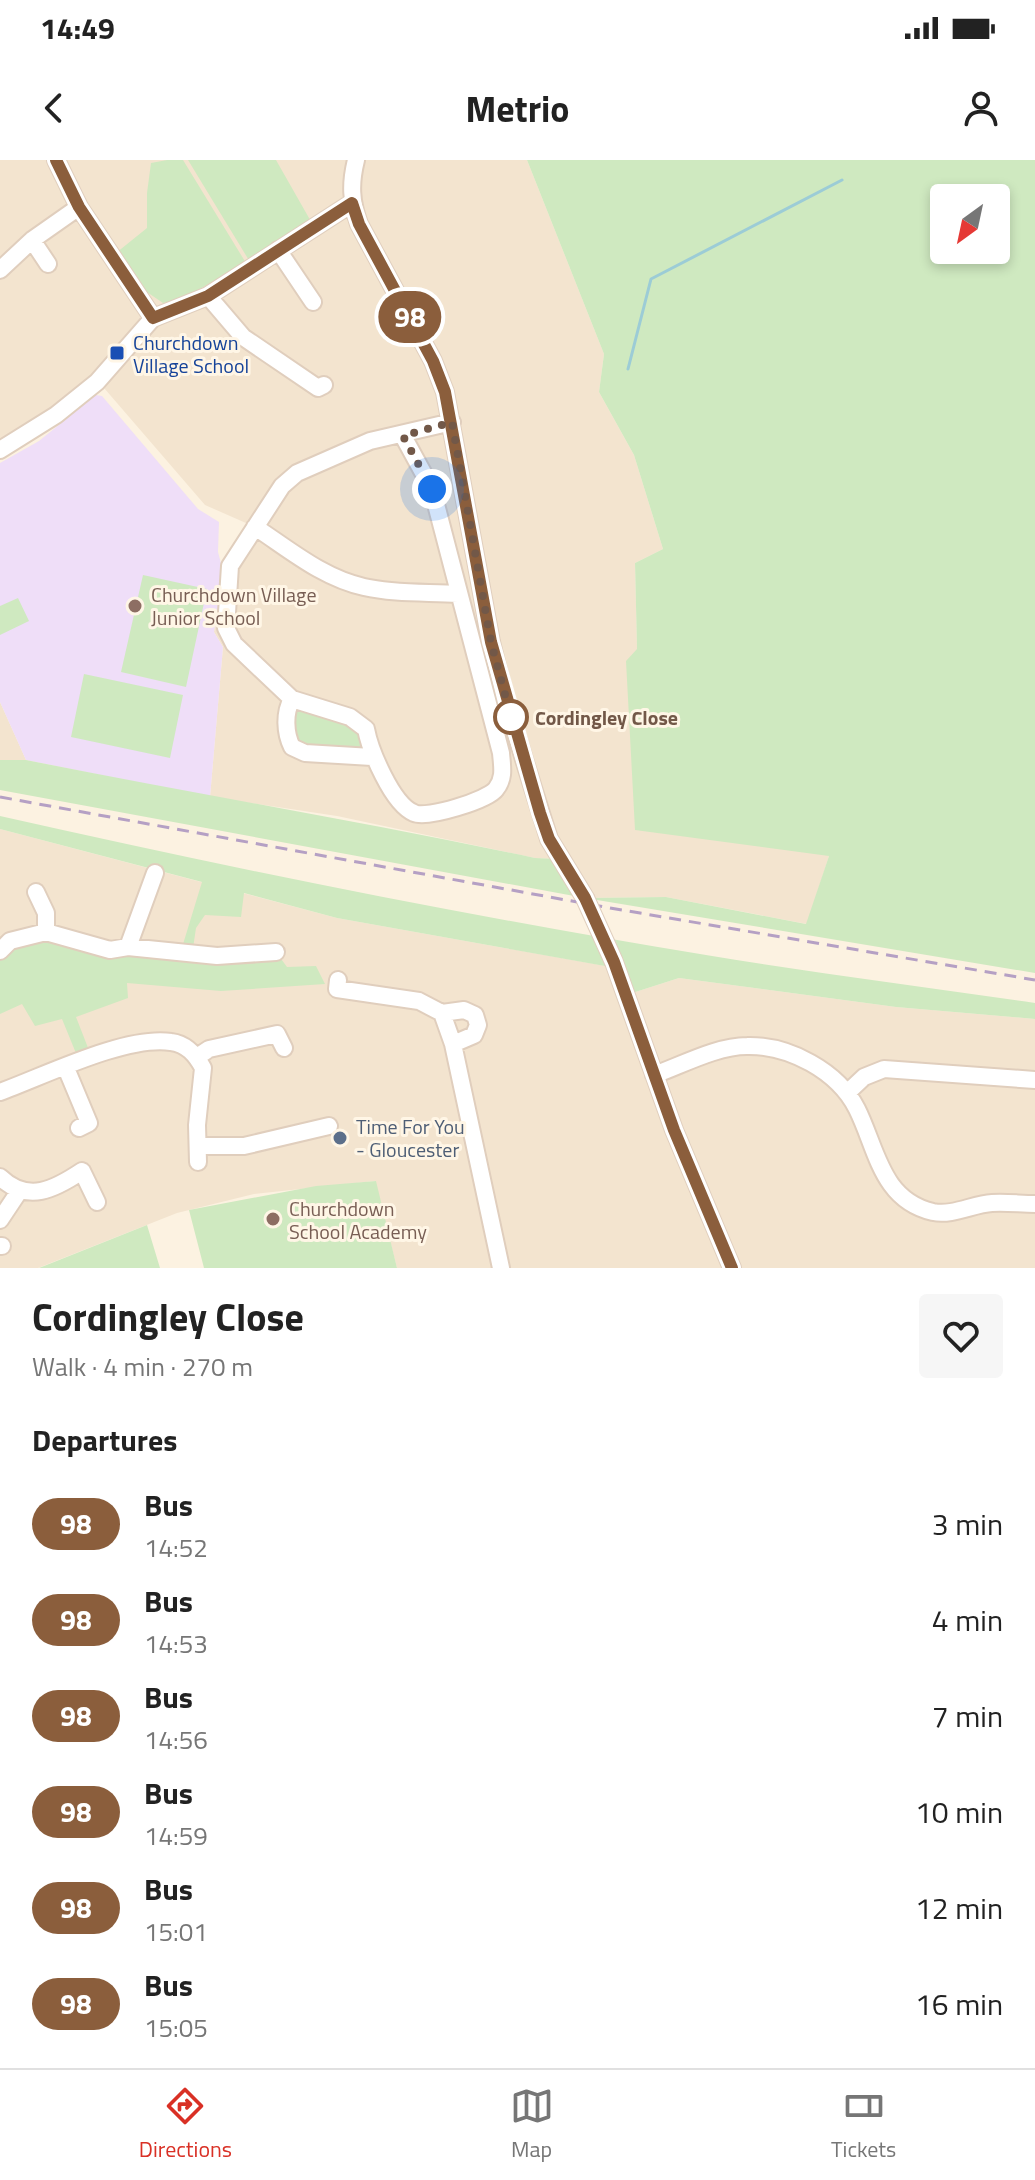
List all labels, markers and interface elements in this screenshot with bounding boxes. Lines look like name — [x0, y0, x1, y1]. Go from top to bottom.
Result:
text: 14:49 — [40, 5, 115, 51]
text: Metrio — [466, 81, 569, 136]
icon: back — [32, 86, 76, 130]
icon: person — [959, 86, 1003, 130]
north arrow — [930, 184, 1010, 264]
map controls — [930, 184, 1010, 264]
line badge: 98 — [374, 291, 446, 343]
text: 98 — [394, 295, 426, 338]
place label: Churchdown Village School — [133, 327, 249, 381]
marker: Churchdown Village School — [108, 344, 126, 362]
your location — [412, 469, 452, 509]
place label: Churchdown Village Junior School — [151, 579, 317, 633]
marker: Churchdown Village Junior School — [126, 597, 144, 615]
marker: Cordingley Close — [494, 700, 528, 734]
place label: Cordingley Close — [535, 702, 678, 733]
place label: Time For You - Gloucester — [356, 1111, 465, 1165]
marker: Time For You - Gloucester — [331, 1129, 349, 1147]
place label: Churchdown School Academy — [289, 1193, 427, 1247]
marker: Churchdown School Academy — [264, 1210, 282, 1228]
text: Cordingley Close — [32, 1288, 304, 1346]
button: heart — [919, 1294, 1003, 1378]
text: Walk · 4 min · 270 m — [32, 1347, 253, 1386]
text: Departures — [32, 1417, 177, 1463]
text: Bus — [144, 1482, 193, 1528]
text: 3 min — [932, 1501, 1003, 1547]
text: 98 — [60, 1502, 92, 1545]
text: 14:52 — [144, 1528, 208, 1567]
text: Bus — [144, 1578, 193, 1624]
text: 4 min — [932, 1597, 1003, 1643]
text: 98 — [60, 1598, 92, 1641]
text: 14:53 — [144, 1624, 208, 1663]
text: Bus — [144, 1674, 193, 1720]
text: 7 min — [932, 1693, 1003, 1739]
text: 98 — [60, 1694, 92, 1737]
text: 14:56 — [144, 1720, 208, 1759]
text: Bus — [144, 1770, 193, 1816]
text: 10 min — [915, 1789, 1003, 1835]
text: 98 — [60, 1790, 92, 1833]
text: 14:59 — [144, 1816, 208, 1855]
text: Bus — [144, 1866, 193, 1912]
text: 12 min — [915, 1885, 1003, 1931]
text: 98 — [60, 1886, 92, 1929]
text: 15:01 — [144, 1912, 208, 1951]
text: Bus — [144, 1962, 193, 2008]
text: 16 min — [915, 1981, 1003, 2027]
text: 98 — [60, 1982, 92, 2025]
text: 15:05 — [144, 2008, 208, 2047]
tab: Directions — [139, 2084, 232, 2166]
tab: Map — [510, 2084, 554, 2166]
tab: Tickets — [831, 2084, 896, 2166]

